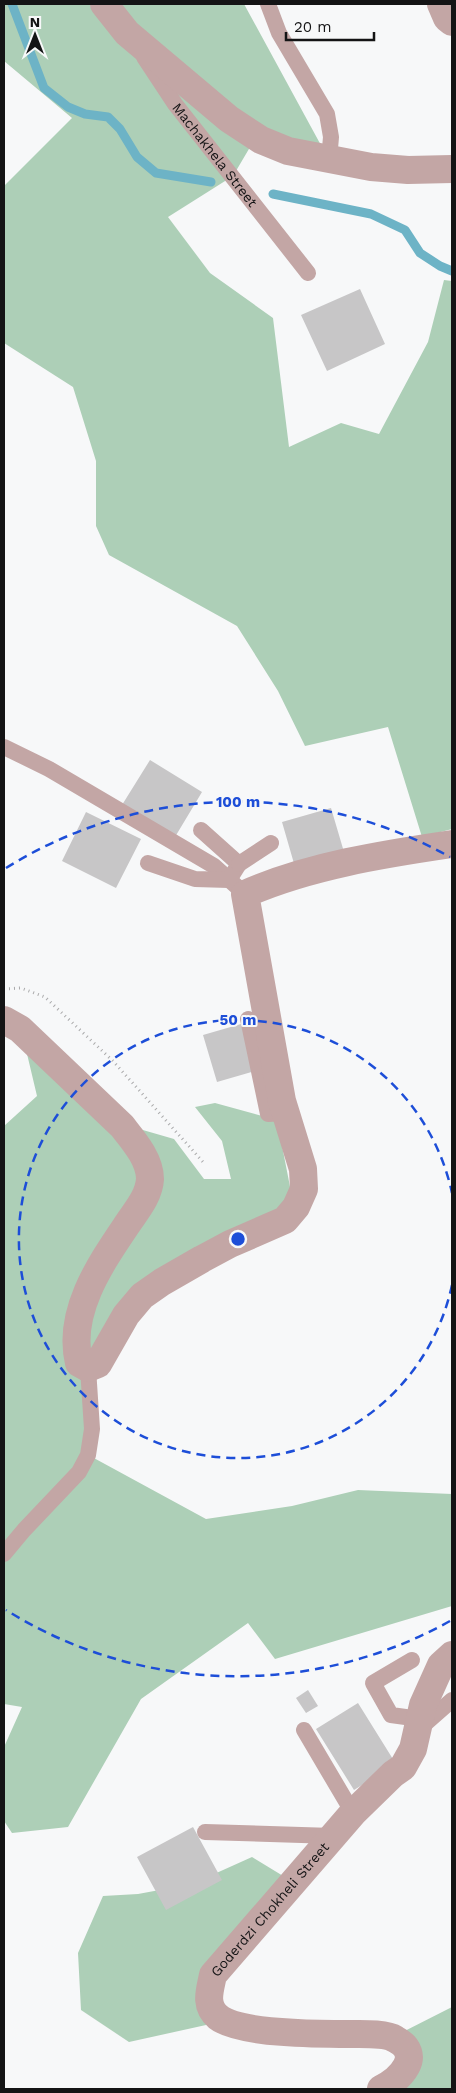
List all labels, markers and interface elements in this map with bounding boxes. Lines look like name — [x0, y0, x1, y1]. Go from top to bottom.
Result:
north arrow — [10, 10, 60, 60]
scale bar — [286, 10, 374, 42]
text: N — [30, 14, 40, 30]
text: 20 m — [294, 18, 332, 36]
street label: Machakhela Street — [169, 100, 261, 210]
text: 100 m — [216, 793, 260, 811]
text: 50 m — [220, 1011, 256, 1029]
centre of rings — [229, 1230, 247, 1248]
street label: Goderdzi Chokheli Street — [207, 1839, 332, 1980]

